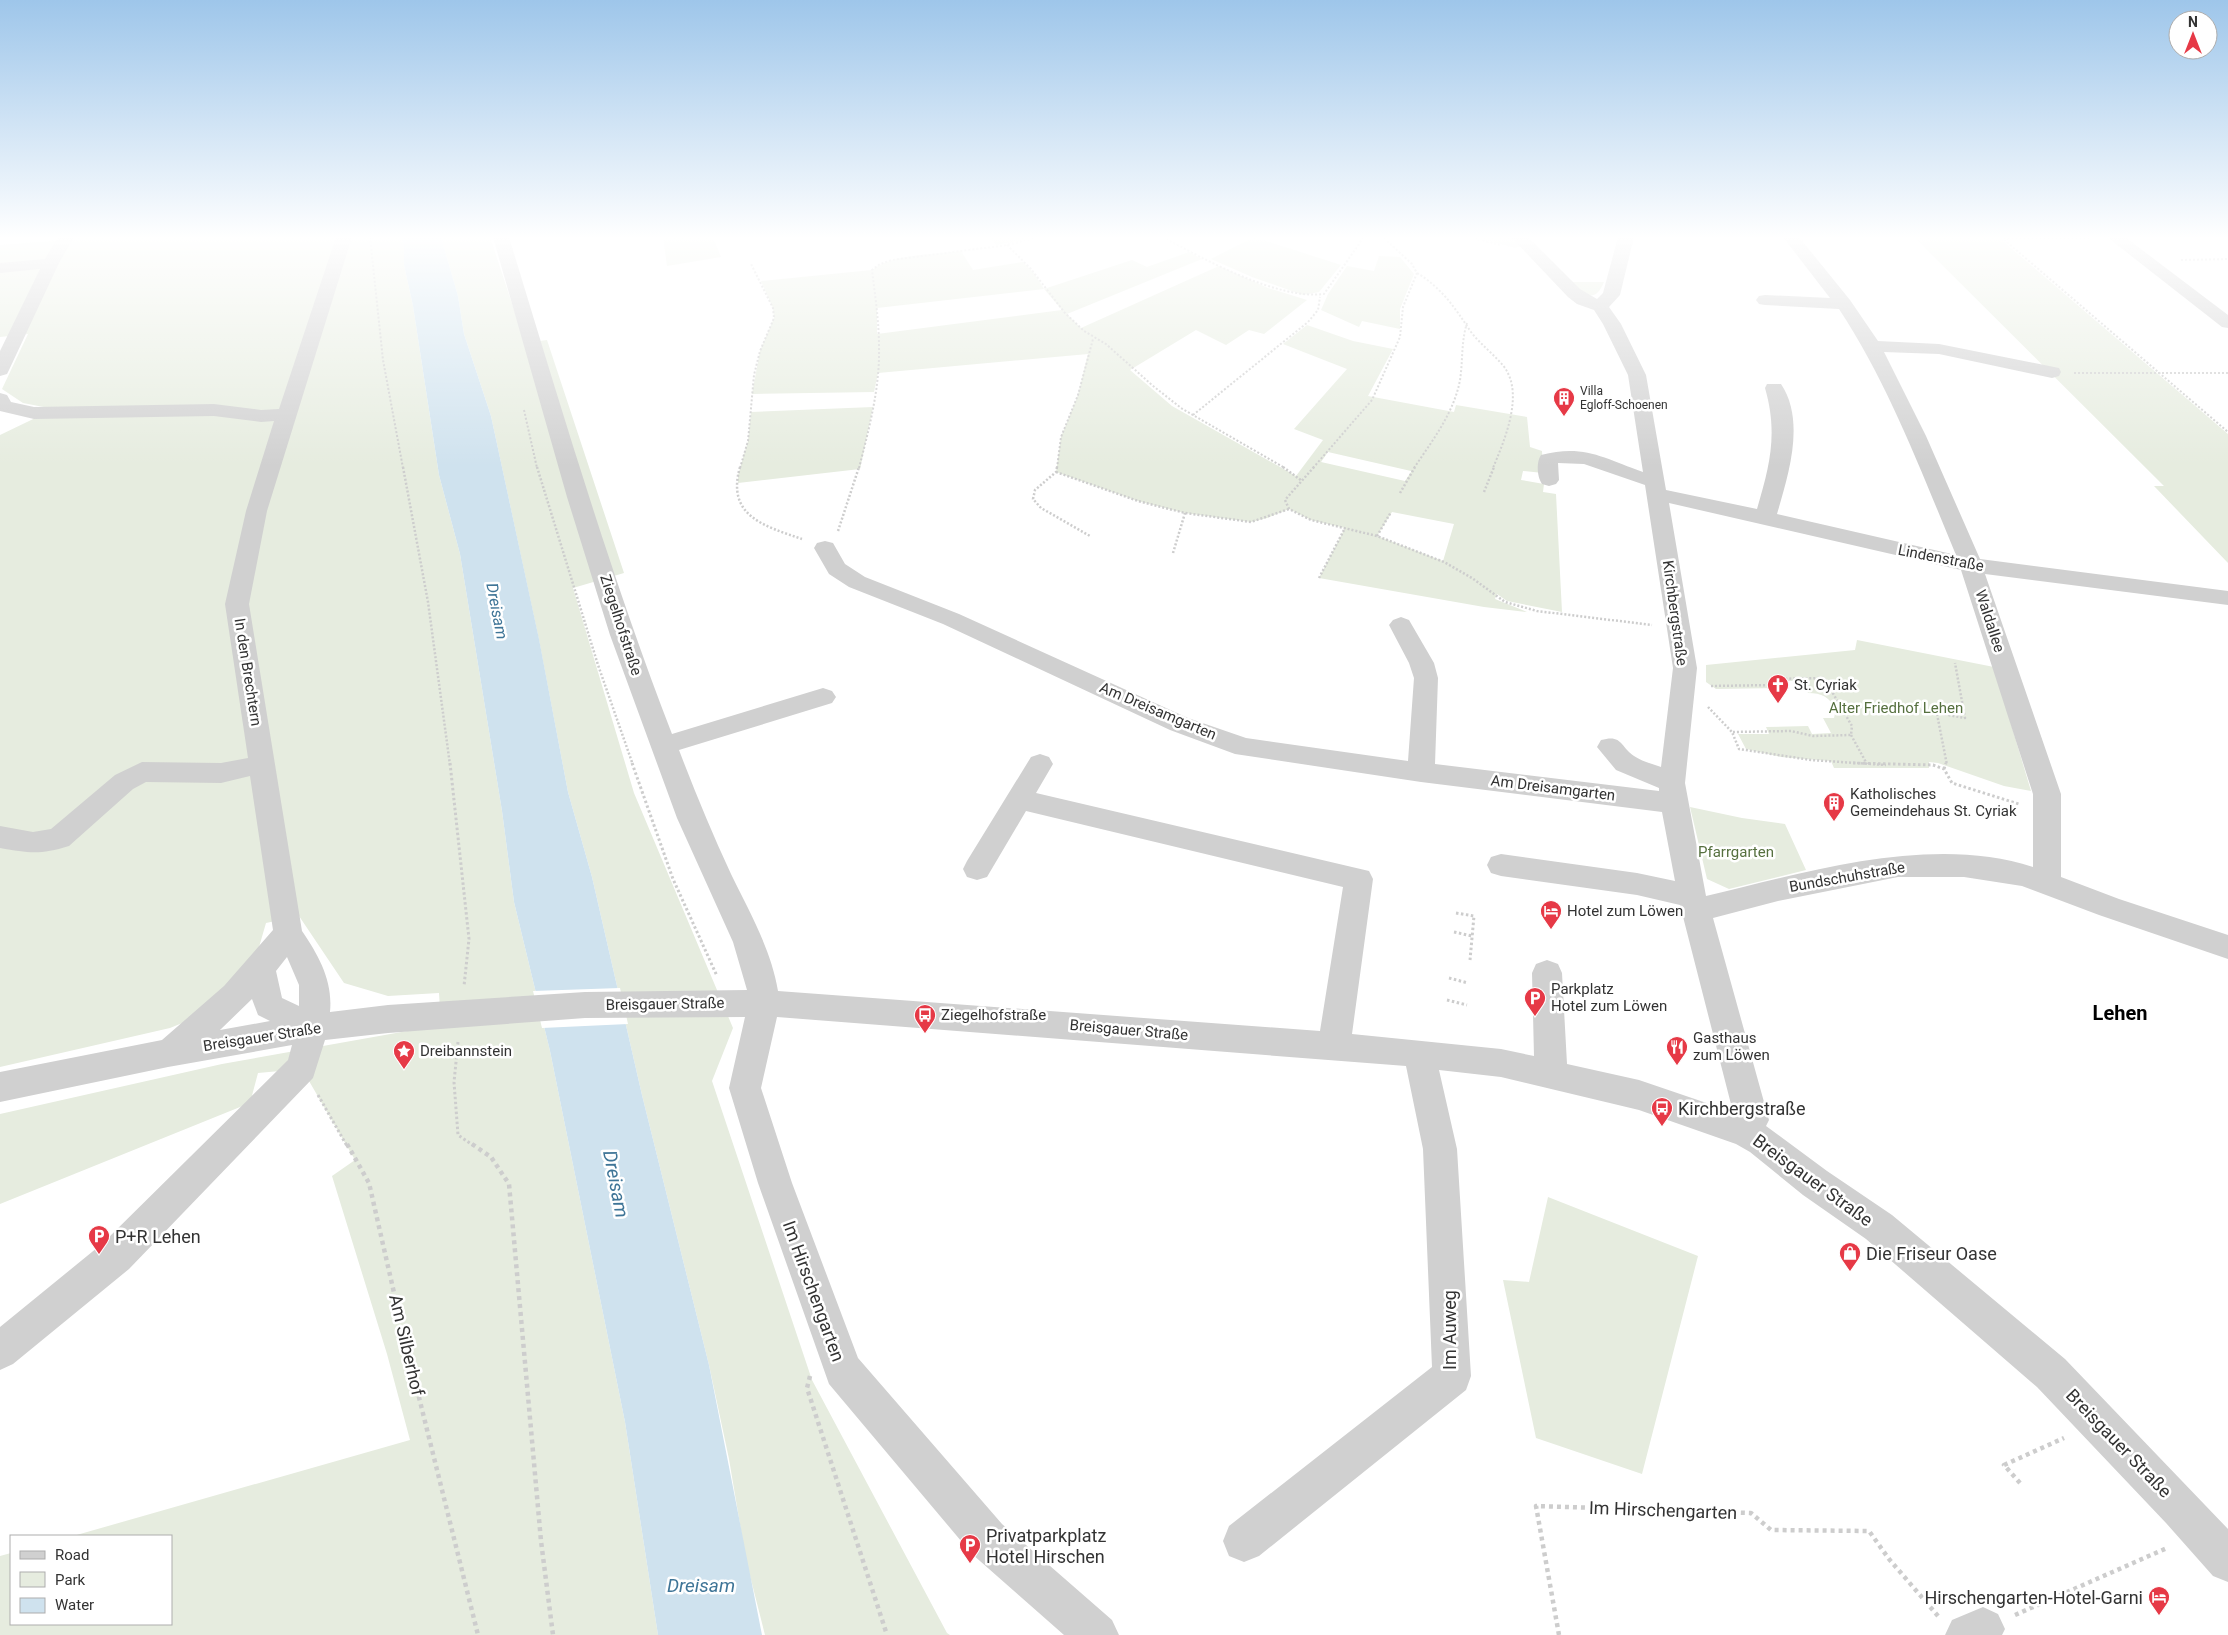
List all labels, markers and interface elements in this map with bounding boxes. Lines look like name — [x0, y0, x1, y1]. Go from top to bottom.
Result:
north arrow — [2168, 10, 2218, 60]
text: N — [2188, 14, 2198, 30]
place label: Villa Egloff-Schoenen — [1580, 384, 1668, 412]
building icon: Villa Egloff-Schoenen — [1552, 386, 1576, 417]
street label: Lindenstraße — [1896, 541, 1986, 575]
street label: Kirchbergstraße — [1659, 559, 1691, 667]
street label: Ziegelhofstraße — [596, 572, 646, 678]
water label: Dreisam — [482, 581, 512, 641]
street label: Waldallee — [1971, 587, 2009, 655]
street label: In den Brechtern — [231, 617, 265, 727]
church icon: St. Cyriak — [1766, 673, 1790, 704]
place label: St. Cyriak — [1794, 676, 1857, 694]
street label: Am Dreisamgarten — [1097, 678, 1219, 744]
park label: Alter Friedhof Lehen — [1829, 699, 1963, 717]
street label: Am Dreisamgarten — [1490, 771, 1616, 805]
place label: Katholisches Gemeindehaus St. Cyriak — [1850, 785, 2017, 820]
building icon: Katholisches Gemeindehaus St. Cyriak — [1822, 791, 1846, 822]
park label: Pfarrgarten — [1698, 843, 1774, 861]
street label: Bundschuhstraße — [1788, 858, 1906, 896]
hotel icon: Hotel zum Löwen — [1539, 899, 1563, 930]
place label: Hotel zum Löwen — [1567, 902, 1683, 920]
place label: Parkplatz Hotel zum Löwen — [1551, 980, 1667, 1015]
parking icon: Parkplatz Hotel zum Löwen — [1523, 986, 1547, 1017]
street label: Breisgauer Straße — [605, 994, 725, 1014]
district label: Lehen — [2093, 1001, 2147, 1025]
bus stop icon: Ziegelhofstraße — [913, 1003, 937, 1034]
place label: Ziegelhofstraße — [941, 1006, 1046, 1024]
street label: Breisgauer Straße — [1069, 1016, 1189, 1044]
street label: Breisgauer Straße — [202, 1019, 322, 1055]
place label: Gasthaus zum Löwen — [1693, 1029, 1770, 1064]
restaurant icon: Gasthaus zum Löwen — [1665, 1035, 1689, 1066]
place icon: Dreibannstein — [392, 1039, 416, 1070]
place label: Dreibannstein — [420, 1042, 512, 1060]
bus stop icon: Kirchbergstraße — [1650, 1096, 1674, 1127]
place label: Kirchbergstraße — [1678, 1098, 1806, 1119]
street label: Breisgauer Straße — [1749, 1130, 1877, 1230]
water label: Dreisam — [598, 1148, 634, 1220]
street label: Im Hirschengarten — [779, 1218, 849, 1364]
parking icon: P+R Lehen — [87, 1224, 111, 1255]
place label: P+R Lehen — [115, 1226, 201, 1247]
shop icon: Die Friseur Oase — [1838, 1241, 1862, 1272]
place label: Die Friseur Oase — [1866, 1243, 1997, 1264]
street label: Im Auweg — [1439, 1290, 1460, 1370]
street label: Am Silberhof — [385, 1292, 429, 1399]
street label: Breisgauer Straße — [2062, 1384, 2176, 1502]
street label: Im Hirschengarten — [1588, 1497, 1738, 1523]
place label: Privatparkplatz Hotel Hirschen — [986, 1525, 1106, 1567]
parking icon: Privatparkplatz Hotel Hirschen — [958, 1533, 982, 1564]
legend — [10, 1535, 172, 1625]
text: Road — [55, 1546, 89, 1564]
text: Park — [55, 1571, 86, 1589]
water label: Dreisam — [667, 1574, 735, 1597]
hotel icon: Hirschengarten-Hotel-Garni — [2147, 1585, 2171, 1616]
place label: Hirschengarten-Hotel-Garni — [1924, 1587, 2143, 1608]
text: Water — [55, 1596, 94, 1614]

